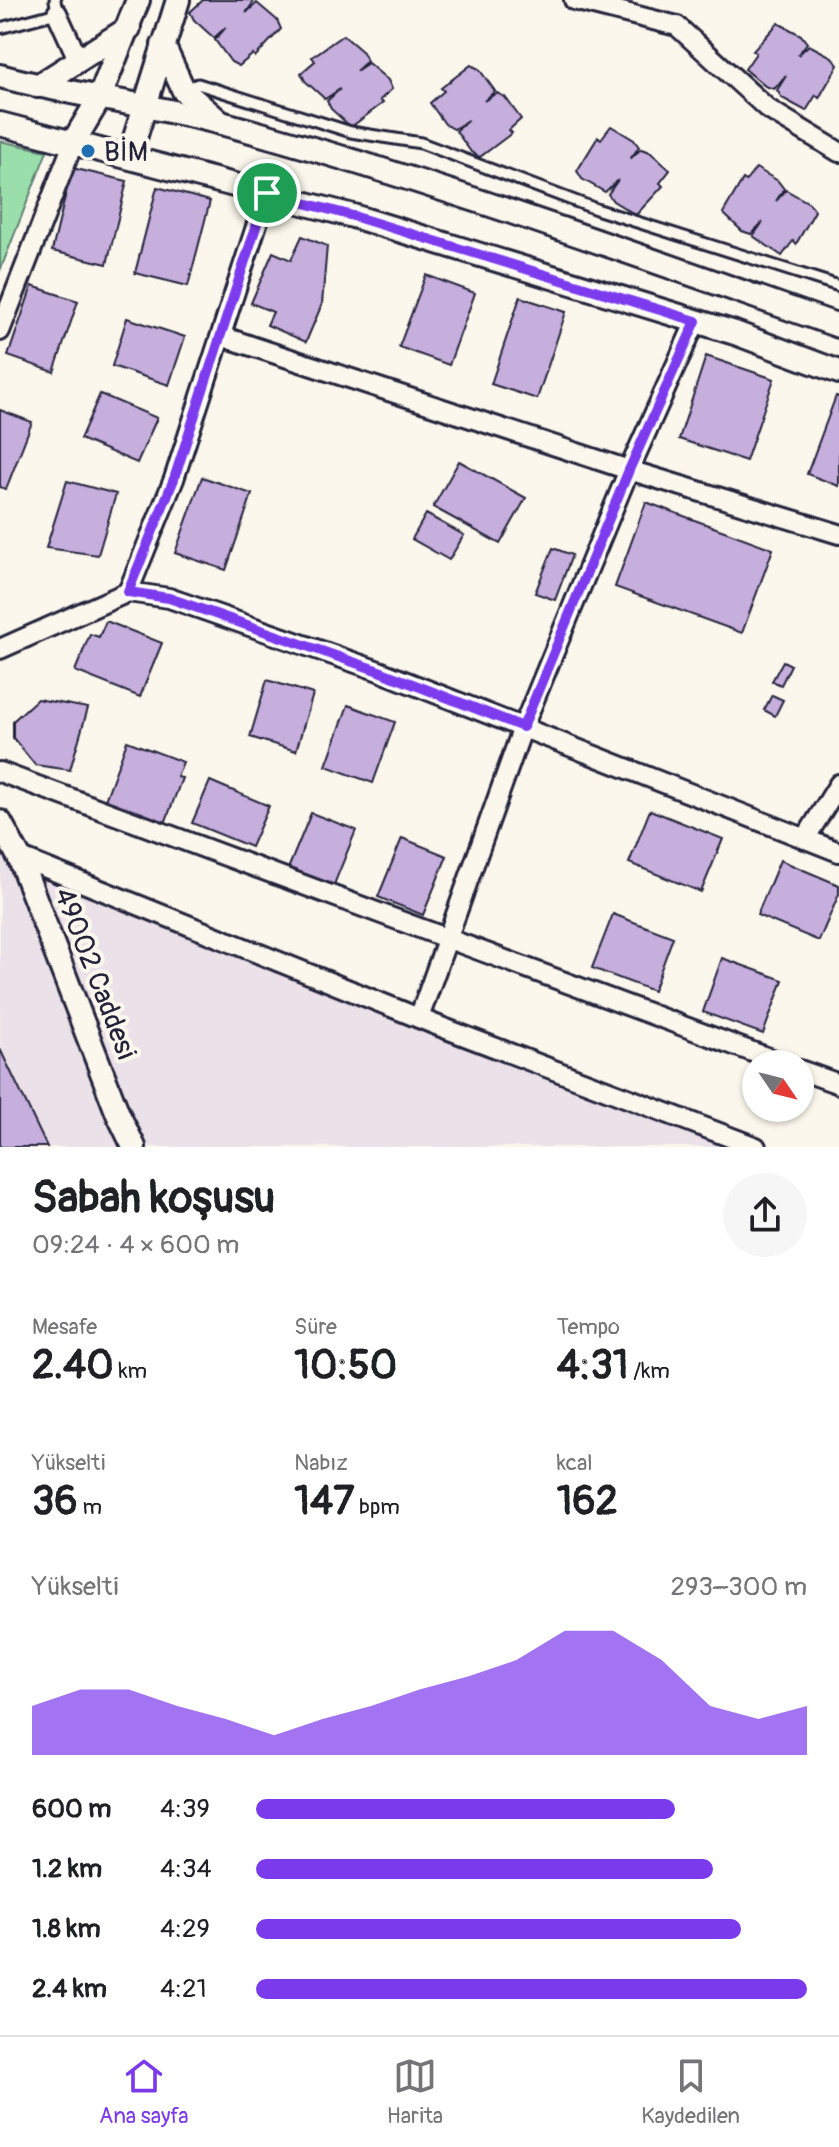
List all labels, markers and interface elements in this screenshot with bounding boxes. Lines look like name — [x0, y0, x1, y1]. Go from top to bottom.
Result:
place label: BİM — [104, 135, 148, 170]
marker: BİM — [79, 142, 97, 160]
pin — [233, 159, 301, 227]
icon: arrive — [245, 171, 289, 215]
street label: 49002 Caddesi — [46, 883, 143, 1064]
north arrow — [742, 1050, 814, 1122]
map controls — [742, 1050, 814, 1122]
text: Sabah koşusu — [32, 1171, 275, 1226]
button: share — [723, 1173, 807, 1257]
text: 09:24 · 4 × 600 m — [32, 1229, 239, 1261]
text: Mesafe — [32, 1313, 97, 1341]
text: Süre — [294, 1313, 337, 1341]
text: Tempo — [557, 1313, 620, 1341]
text: 2.40 — [32, 1341, 114, 1390]
text: 10:50 — [294, 1341, 397, 1390]
text: 4:31 — [557, 1341, 629, 1390]
text: km — [114, 1357, 147, 1385]
text: /km — [629, 1357, 670, 1385]
text: Yükselti — [32, 1449, 105, 1477]
text: Nabız — [294, 1449, 348, 1477]
text: kcal — [557, 1449, 592, 1477]
text: 36 — [32, 1477, 78, 1526]
text: 147 — [294, 1477, 354, 1526]
text: 162 — [557, 1477, 618, 1526]
text: m — [78, 1493, 102, 1521]
text: bpm — [354, 1493, 400, 1521]
text: Yükselti — [32, 1571, 118, 1603]
text: 293–300 m — [670, 1571, 807, 1603]
text: 600 m — [32, 1793, 111, 1825]
text: 4:39 — [160, 1793, 210, 1825]
text: 1.2 km — [32, 1853, 102, 1885]
text: 4:34 — [160, 1853, 212, 1885]
text: 1.8 km — [32, 1913, 101, 1945]
text: 4:29 — [160, 1913, 210, 1945]
text: 2.4 km — [32, 1973, 107, 2005]
text: 4:21 — [160, 1973, 207, 2005]
tab: Ana sayfa — [99, 2054, 189, 2130]
tab: Harita — [387, 2054, 443, 2130]
tab: Kaydedilen — [641, 2054, 740, 2130]

